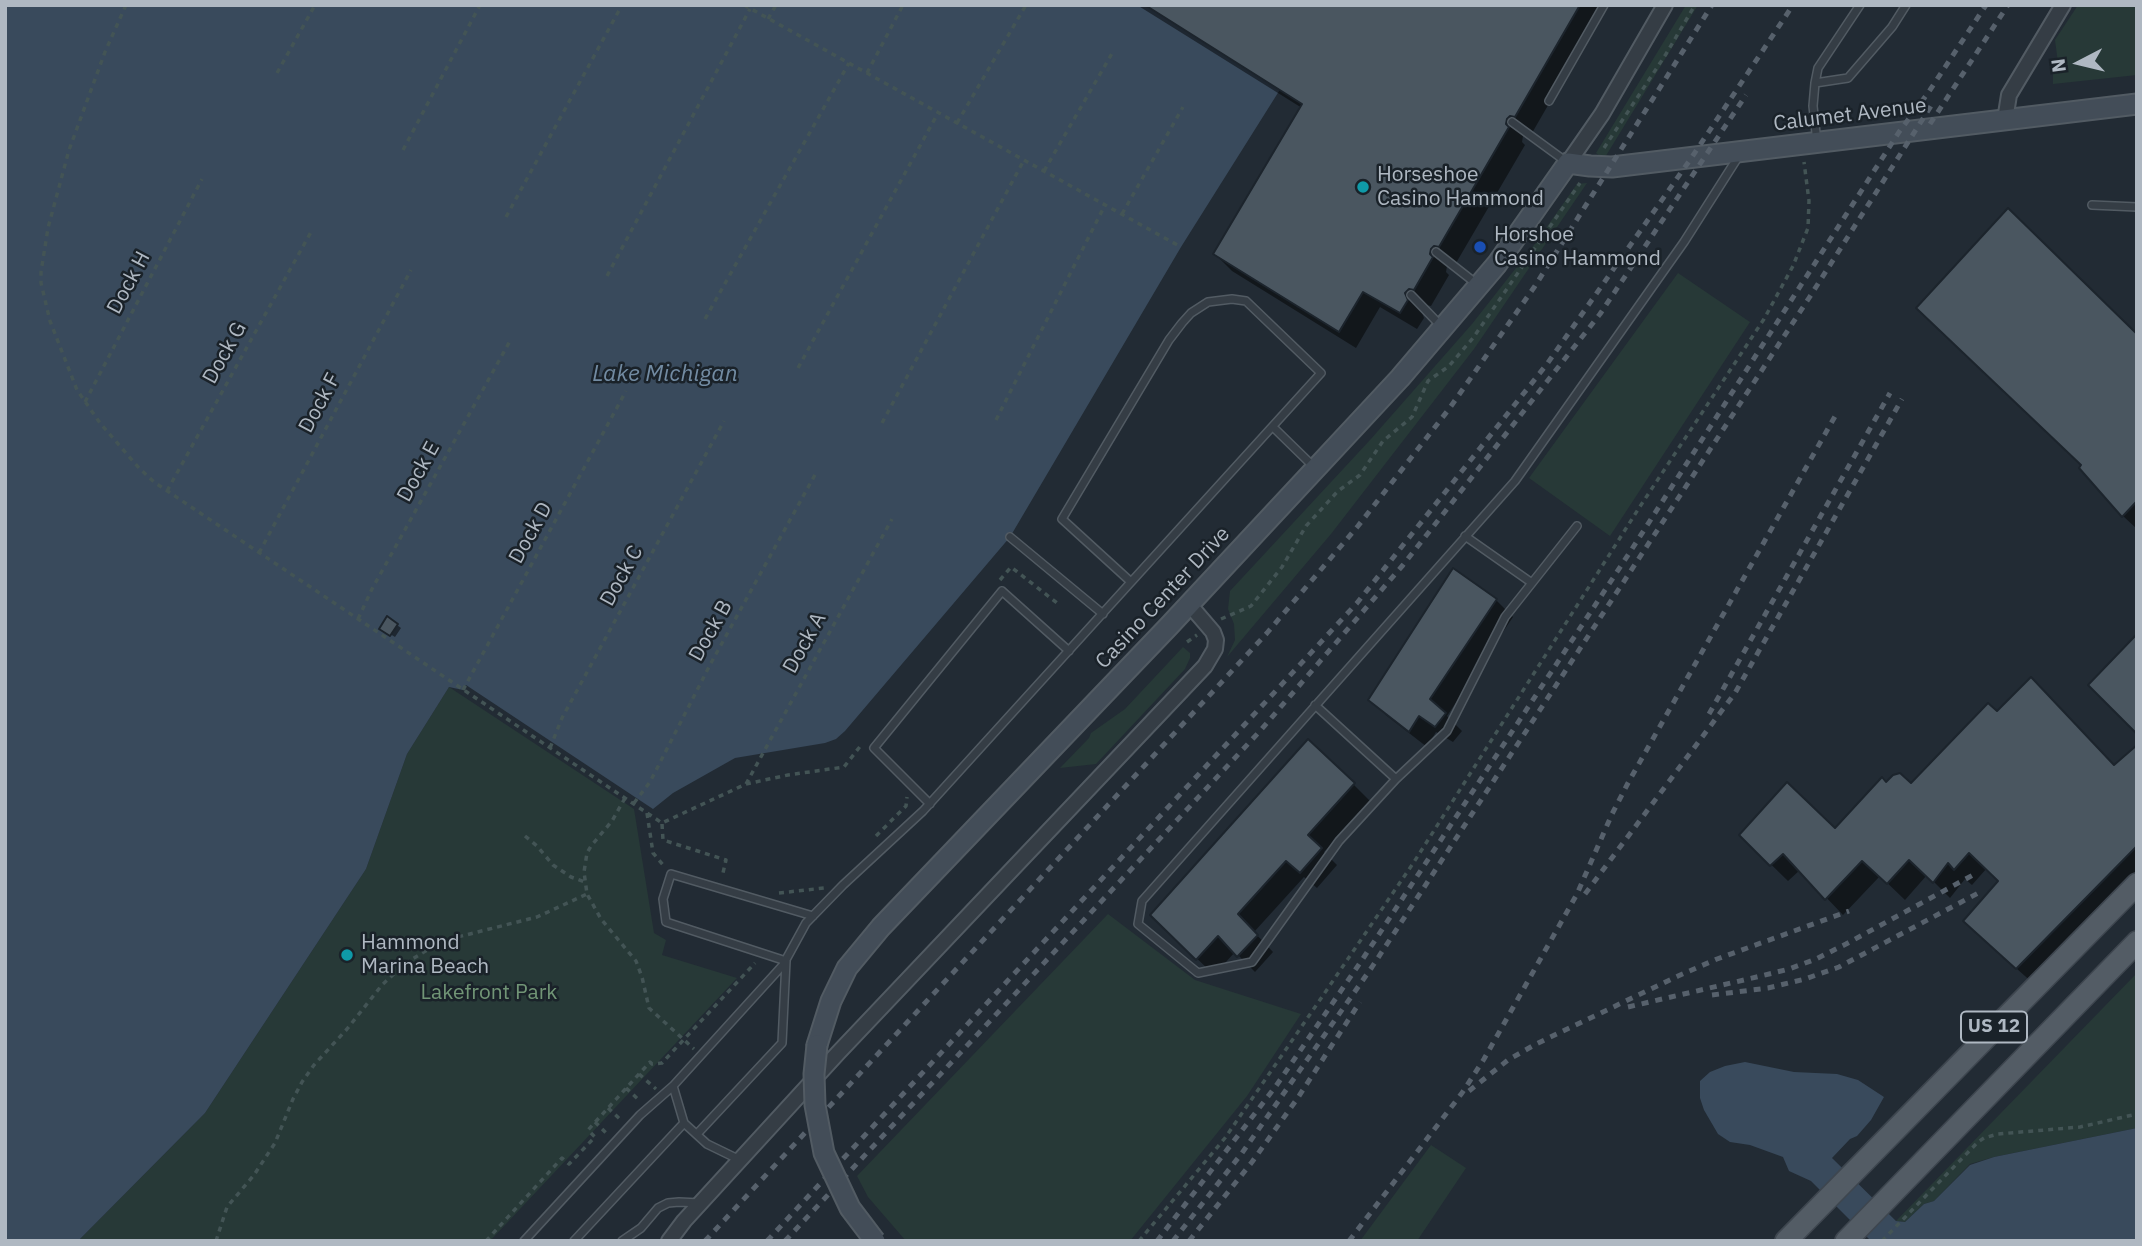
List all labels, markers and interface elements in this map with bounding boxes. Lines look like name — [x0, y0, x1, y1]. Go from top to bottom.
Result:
north arrow — [2044, 28, 2114, 98]
text: N — [2045, 57, 2071, 74]
street label: Calumet Avenue — [1772, 93, 1928, 137]
place label: Horseshoe Casino Hammond — [1377, 162, 1544, 212]
marker: Horseshoe Casino Hammond — [1355, 179, 1371, 195]
place label: Horshoe Casino Hammond — [1494, 222, 1661, 272]
marker: Horshoe Casino Hammond — [1472, 239, 1488, 255]
street label: Dock H — [102, 247, 156, 319]
street label: Dock G — [198, 318, 252, 388]
water label: Lake Michigan — [592, 360, 738, 388]
street label: Dock F — [294, 369, 346, 437]
street label: Dock E — [392, 438, 446, 506]
street label: Dock D — [504, 498, 558, 568]
street label: Casino Center Drive — [1091, 522, 1235, 674]
street label: Dock C — [595, 541, 649, 611]
street label: Dock B — [684, 596, 738, 666]
street label: Dock A — [778, 608, 832, 678]
place label: Hammond Marina Beach — [361, 930, 489, 980]
marker: Hammond Marina Beach — [339, 947, 355, 963]
park label: Lakefront Park — [421, 980, 557, 1006]
road number: US 12 — [1961, 1012, 2027, 1042]

